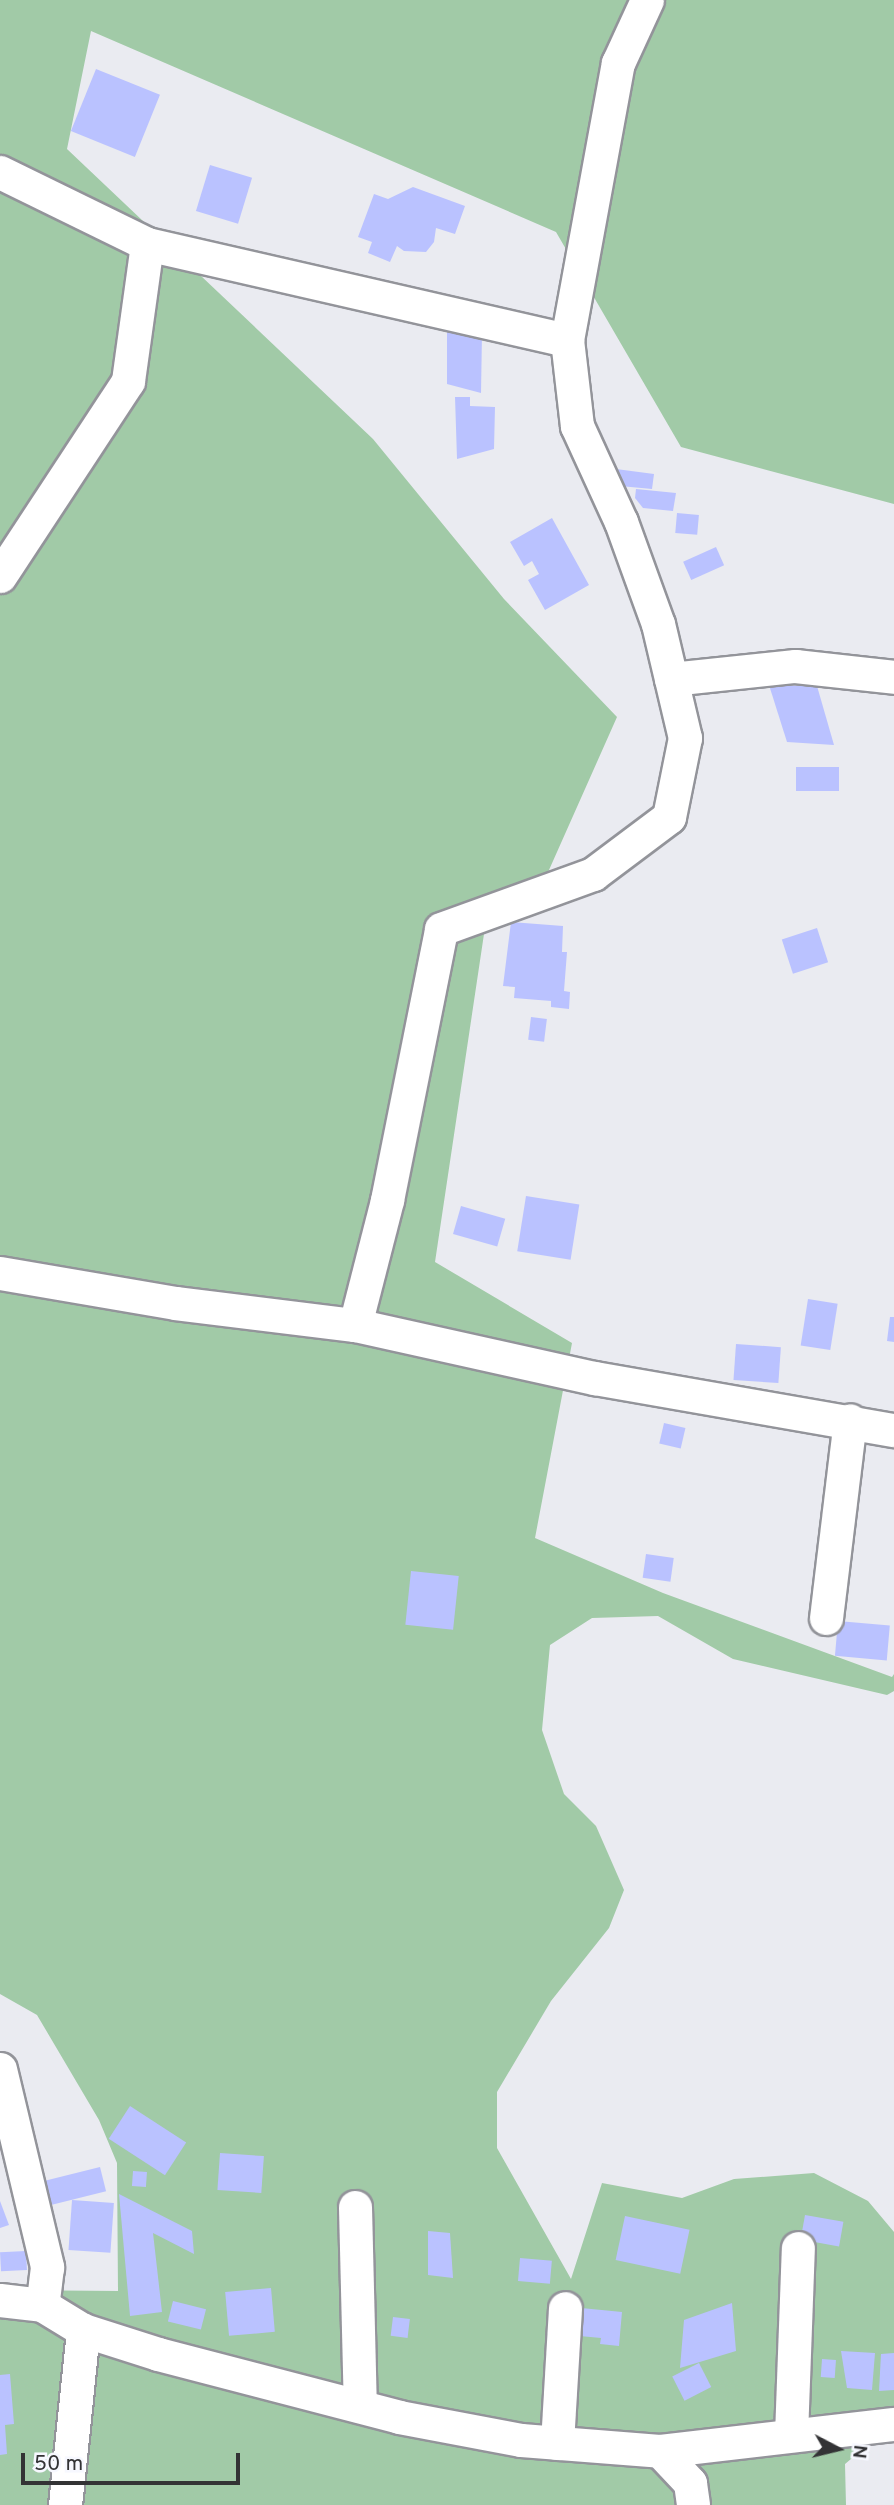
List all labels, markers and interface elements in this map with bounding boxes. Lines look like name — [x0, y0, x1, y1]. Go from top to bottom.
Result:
north arrow — [803, 2414, 873, 2484]
scale bar — [24, 2438, 243, 2482]
text: N — [846, 2443, 872, 2460]
text: 50 m — [34, 2451, 83, 2478]

